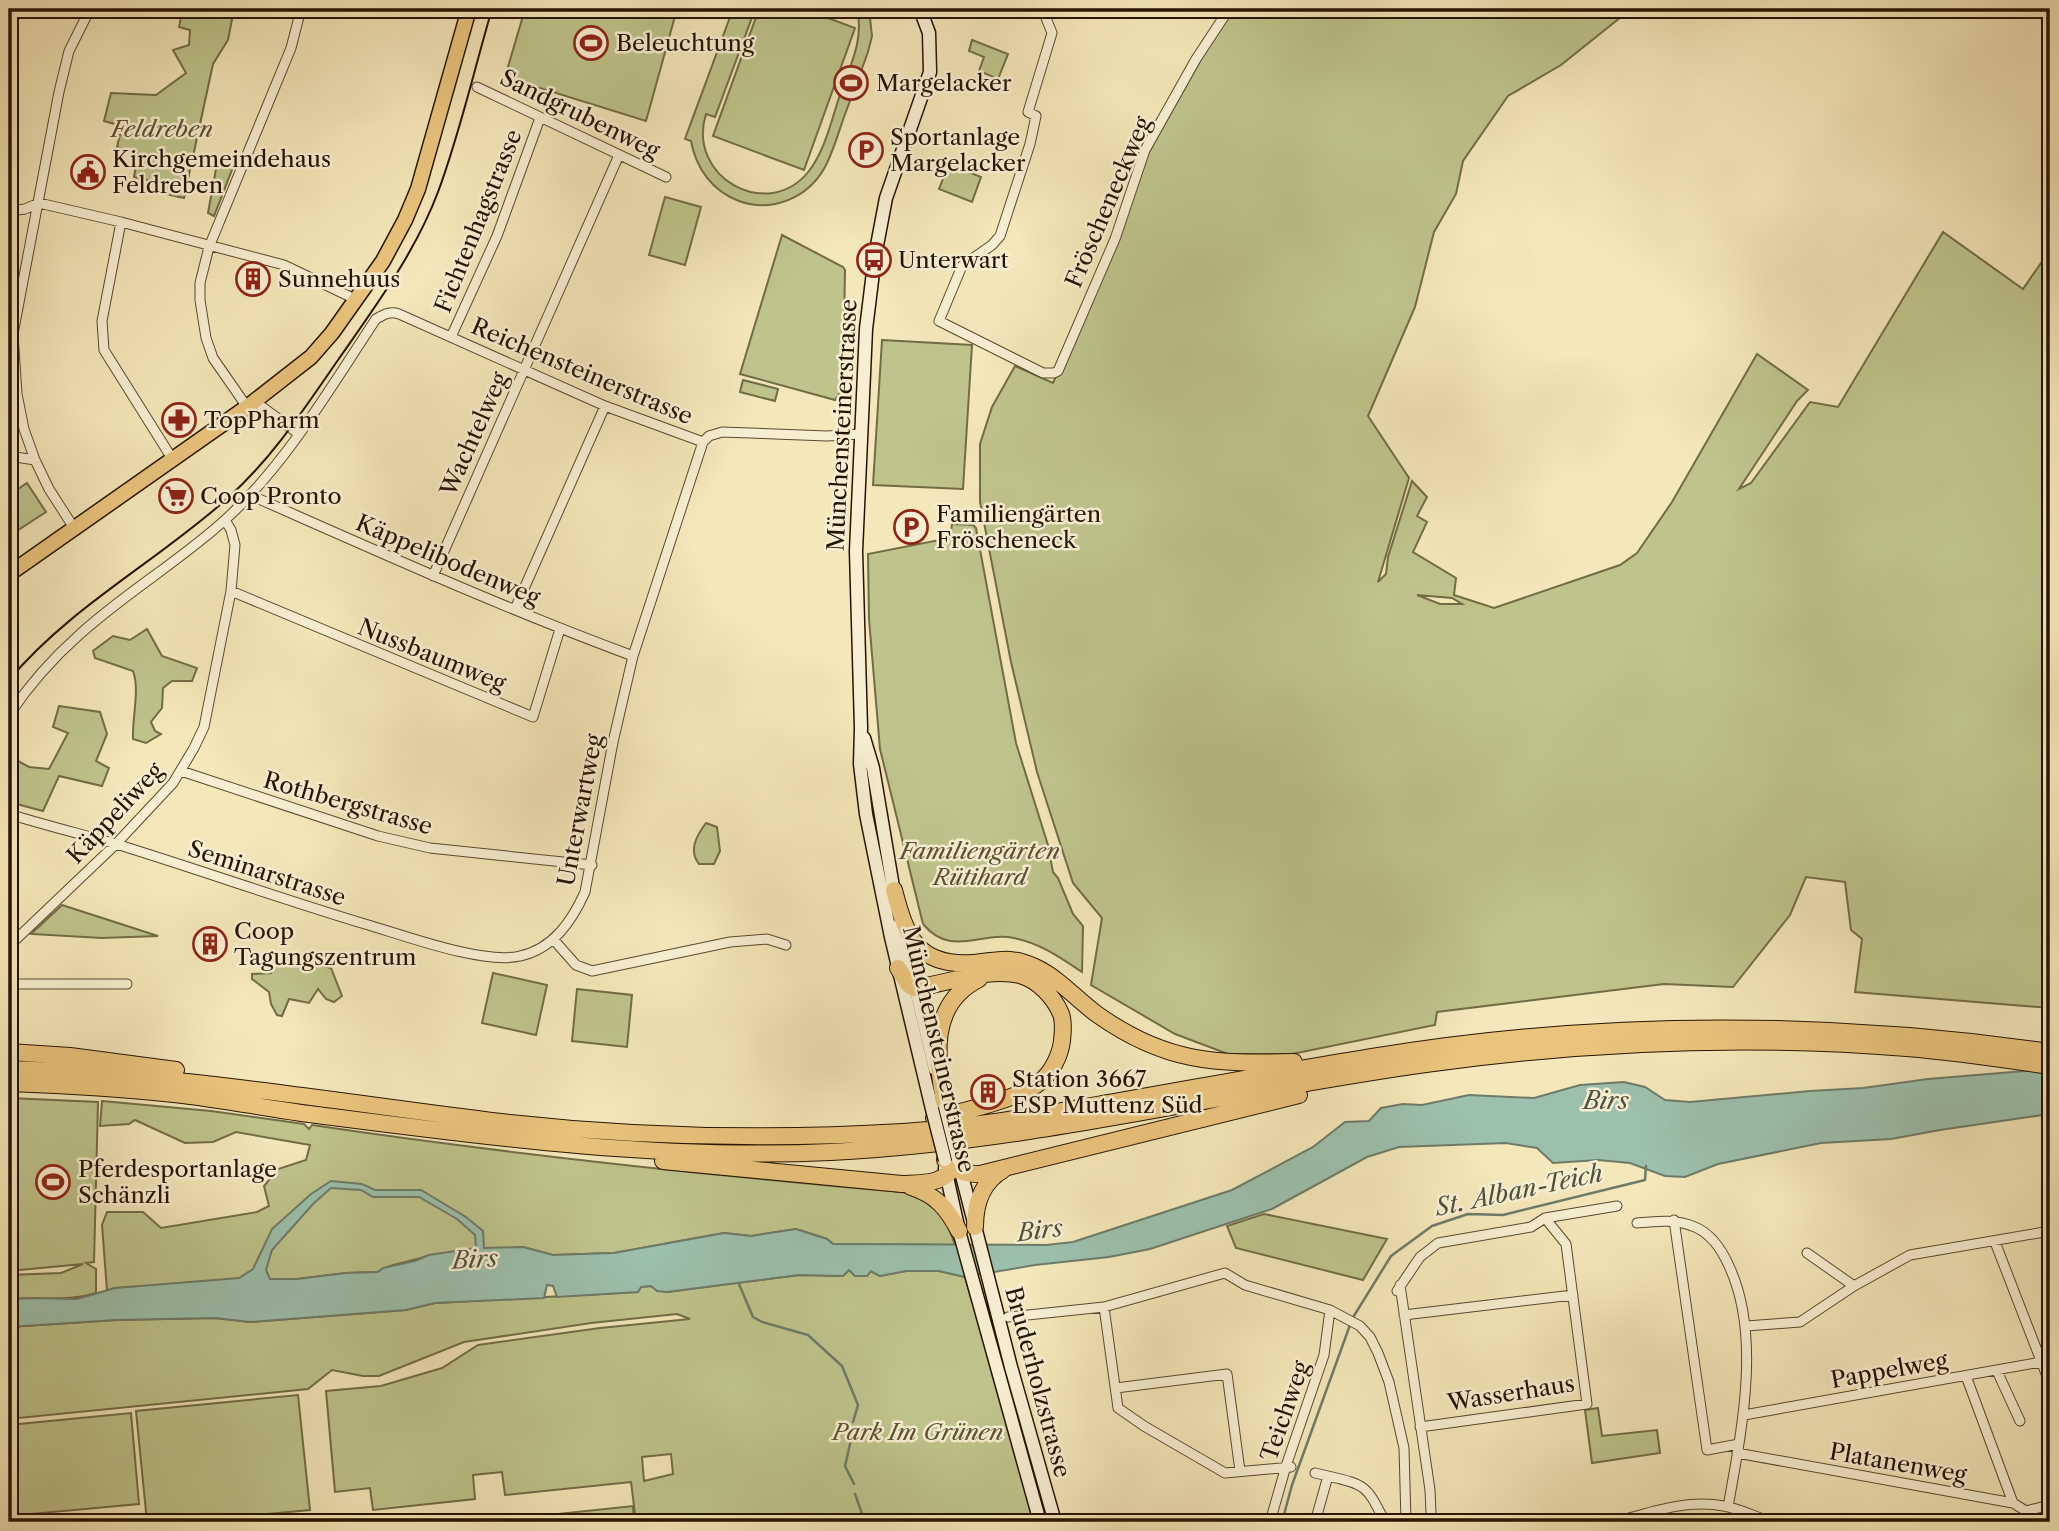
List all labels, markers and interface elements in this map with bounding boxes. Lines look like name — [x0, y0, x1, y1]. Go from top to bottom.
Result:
sports icon: Beleuchtung — [572, 24, 610, 62]
place label: Beleuchtung — [616, 29, 755, 57]
street label: Sandgrubenweg — [496, 63, 665, 165]
sports icon: Margelacker — [832, 64, 870, 102]
place label: Margelacker — [876, 69, 1012, 97]
street label: Fröscheneckweg — [1059, 111, 1157, 292]
park label: Feldreben — [109, 115, 213, 143]
place label: Sportanlage Margelacker — [890, 123, 1026, 177]
street label: Fichtenhagstrasse — [428, 125, 528, 317]
parking icon: Sportanlage Margelacker — [847, 131, 885, 169]
place label: Kirchgemeindehaus Feldreben — [112, 145, 331, 199]
public building icon: Kirchgemeindehaus Feldreben — [69, 153, 107, 191]
bus stop icon: Unterwart — [855, 241, 893, 279]
place label: Unterwart — [898, 246, 1009, 274]
building icon: Sunnehuus — [234, 260, 272, 298]
place label: Sunnehuus — [278, 265, 400, 293]
street label: Münchensteinerstrasse — [821, 298, 863, 552]
street label: Reichensteinerstrasse — [467, 312, 697, 430]
street label: Wachtelweg — [434, 367, 514, 501]
pharmacy icon: TopPharm — [160, 401, 198, 439]
place label: TopPharm — [204, 406, 320, 434]
supermarket icon: Coop Pronto — [157, 477, 195, 515]
place label: Coop Pronto — [200, 482, 342, 510]
place label: Familiengärten Fröscheneck — [936, 500, 1101, 554]
parking icon: Familiengärten Fröscheneck — [892, 508, 930, 546]
street label: Käppelibodenweg — [352, 509, 545, 612]
street label: Nussbaumweg — [354, 613, 511, 698]
street label: Unterwartweg — [552, 731, 609, 888]
street label: Käppeliweg — [61, 756, 170, 869]
street label: Rothbergstrasse — [260, 766, 436, 840]
street label: Seminarstrasse — [185, 834, 349, 912]
park label: Familiengärten Rütihard — [898, 837, 1060, 891]
place label: Coop Tagungszentrum — [234, 917, 417, 971]
street label: Münchensteinerstrasse — [897, 923, 981, 1175]
building icon: Coop Tagungszentrum — [191, 925, 229, 963]
place label: Station 3667 ESP Muttenz Süd — [1012, 1065, 1203, 1119]
building icon: Station 3667 ESP Muttenz Süd — [969, 1073, 1007, 1111]
water label: Birs — [1581, 1086, 1629, 1115]
place label: Pferdesportanlage Schänzli — [78, 1155, 277, 1209]
water label: St. Alban-Teich — [1431, 1158, 1605, 1222]
sports icon: Pferdesportanlage Schänzli — [34, 1163, 72, 1201]
water label: Birs — [1014, 1213, 1065, 1247]
water label: Birs — [449, 1243, 499, 1275]
street label: Bruderholzstrasse — [999, 1284, 1077, 1480]
street label: Pappelweg — [1828, 1346, 1951, 1394]
street label: Teichweg — [1255, 1356, 1315, 1465]
street label: Wasserhaus — [1444, 1369, 1577, 1417]
park label: Park Im Grünen — [831, 1418, 1003, 1446]
street label: Platanenweg — [1827, 1437, 1970, 1489]

